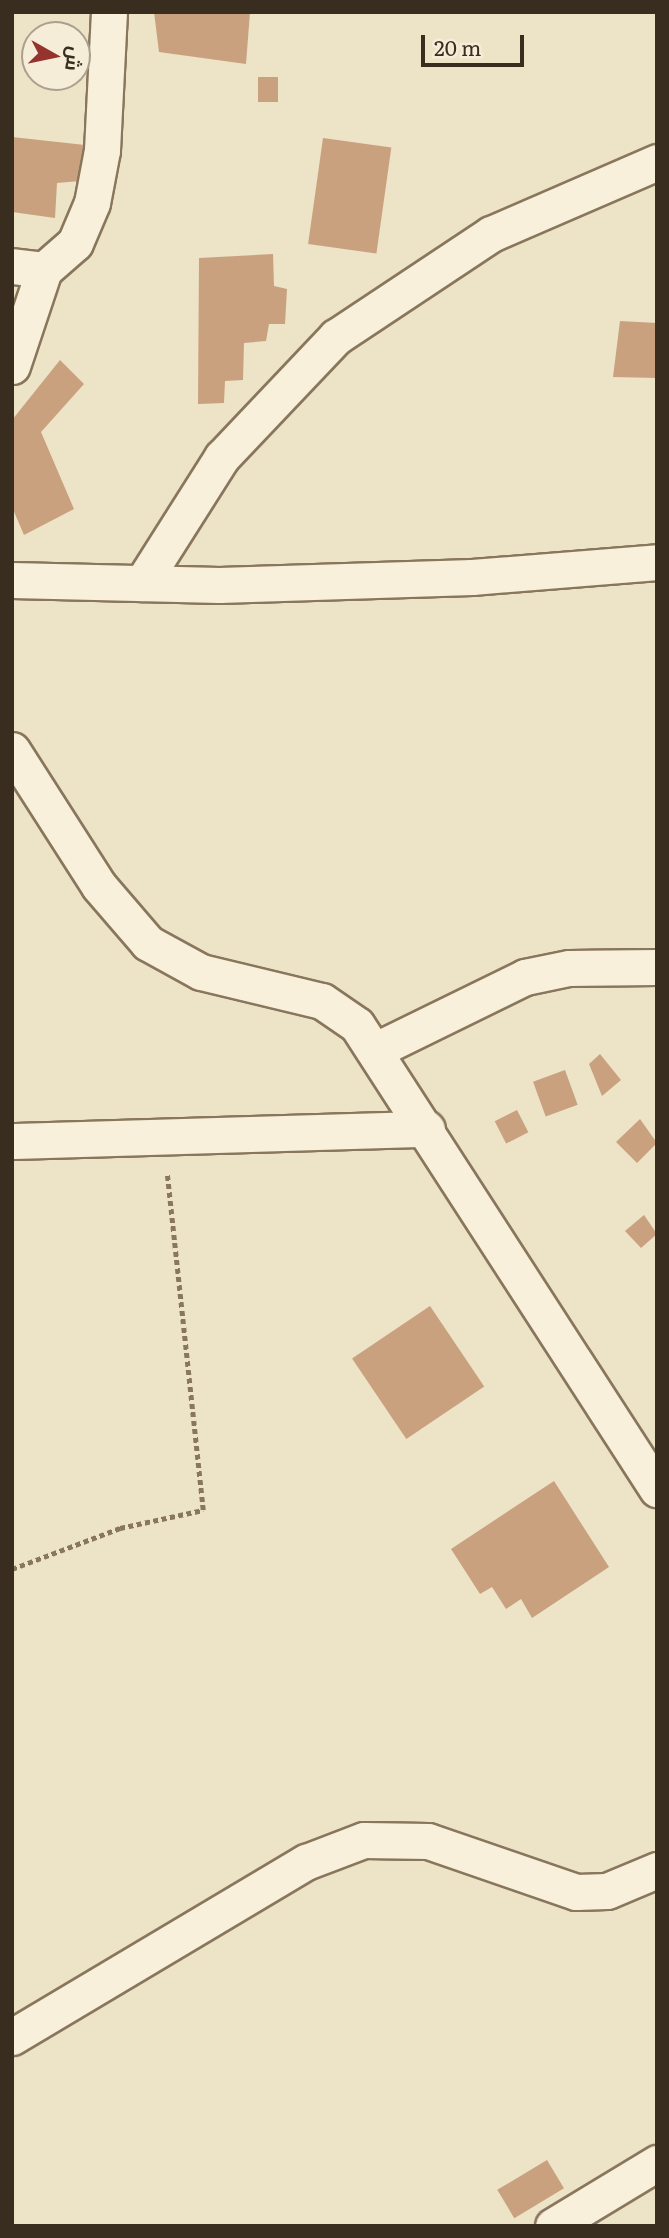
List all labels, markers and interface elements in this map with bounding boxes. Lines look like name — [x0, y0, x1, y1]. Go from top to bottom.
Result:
north arrow — [21, 21, 91, 91]
scale bar — [424, 21, 527, 65]
text: 20 m — [434, 31, 481, 62]
text: ش — [59, 45, 91, 73]

